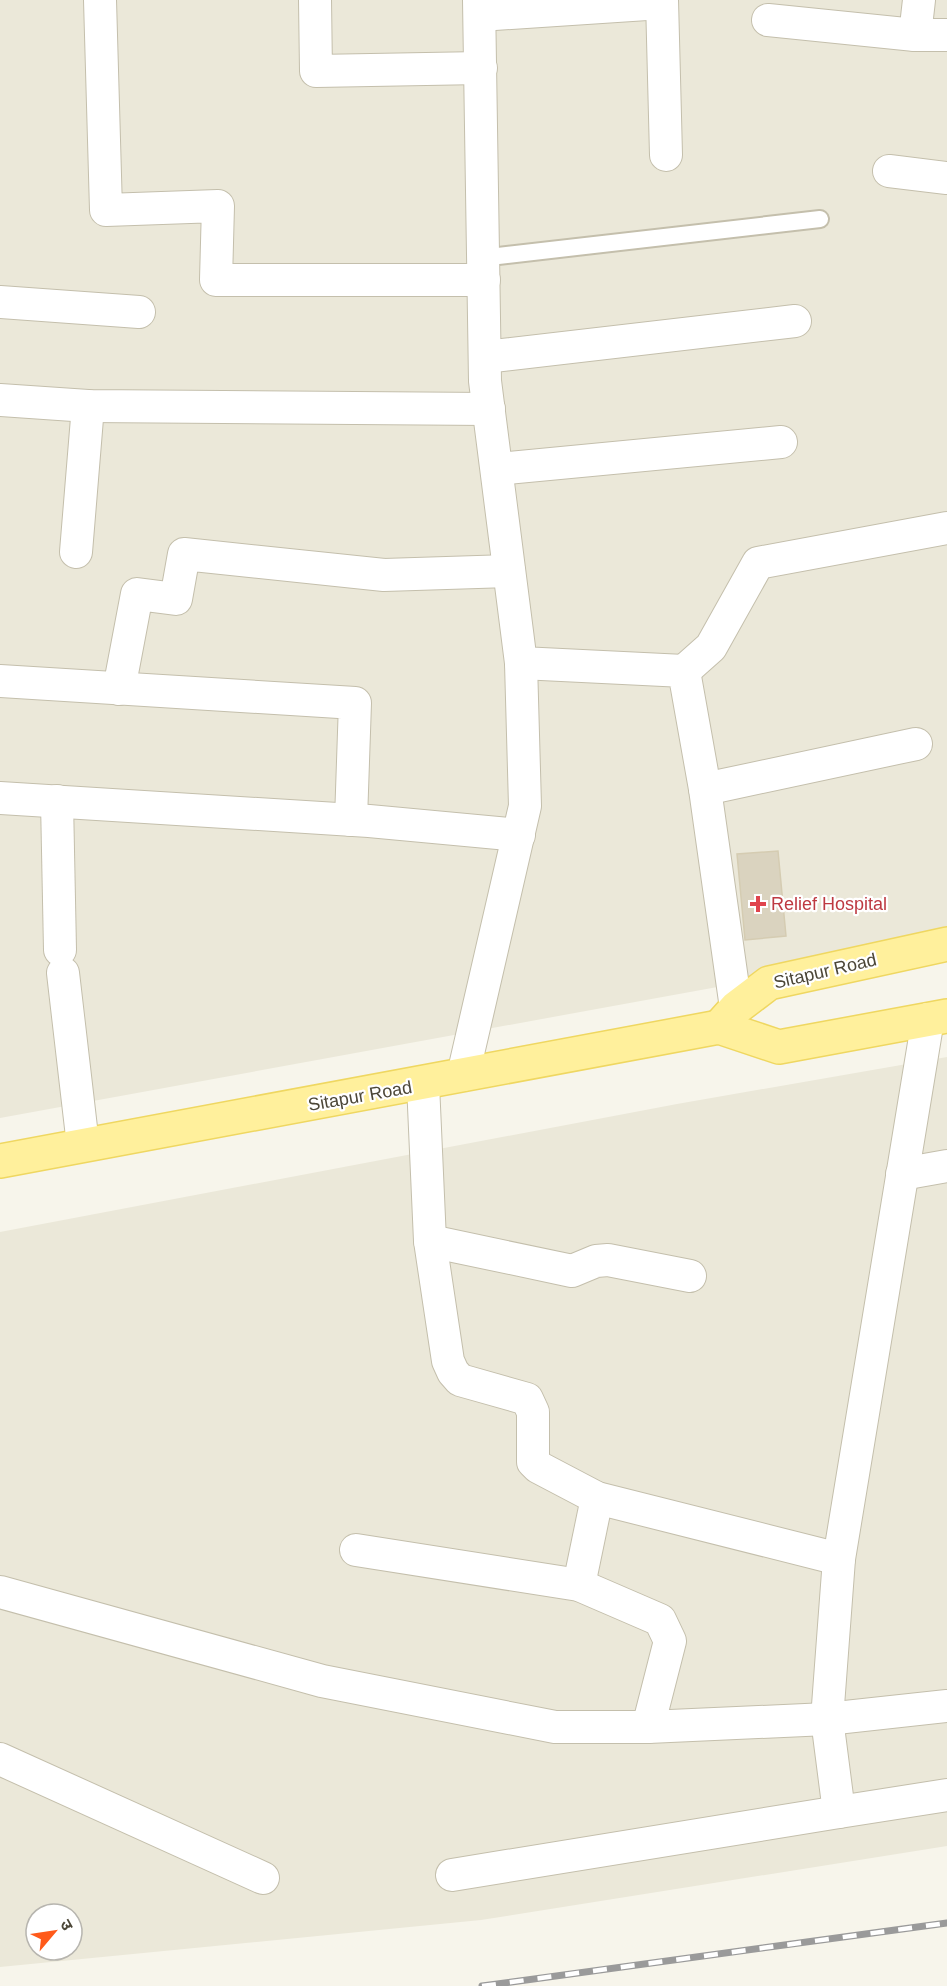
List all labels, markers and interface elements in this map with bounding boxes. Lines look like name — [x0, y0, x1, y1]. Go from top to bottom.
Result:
place label: Relief Hospital — [771, 894, 887, 914]
marker: Relief Hospital — [749, 895, 767, 913]
street label: Sitapur Road — [772, 949, 878, 993]
street label: Sitapur Road — [307, 1077, 413, 1115]
north arrow — [24, 1902, 84, 1962]
text: उ — [57, 1917, 77, 1934]

